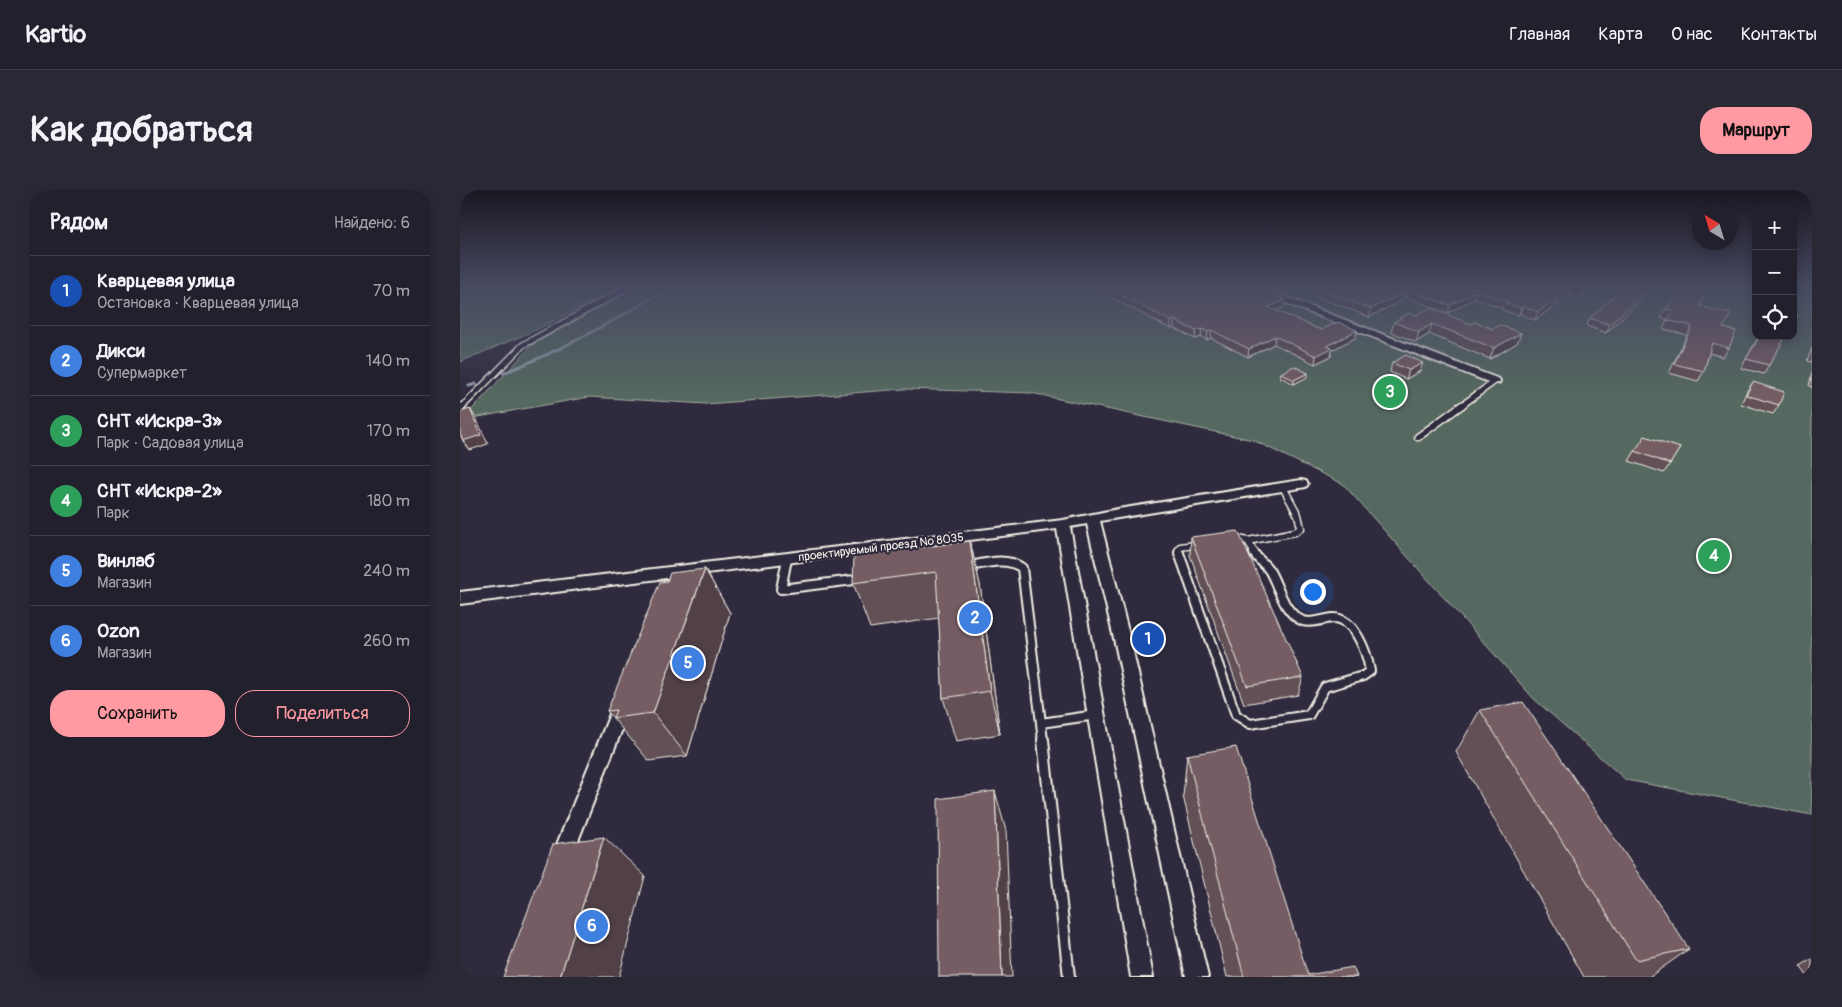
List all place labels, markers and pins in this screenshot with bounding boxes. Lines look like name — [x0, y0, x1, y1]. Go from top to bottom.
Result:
pin: 3 — [1374, 373, 1406, 411]
pin: 4 — [1698, 537, 1730, 575]
pin: 2 — [959, 599, 991, 637]
pin: 1 — [1132, 620, 1164, 658]
pin: 5 — [672, 644, 704, 682]
pin: 6 — [576, 907, 608, 945]

